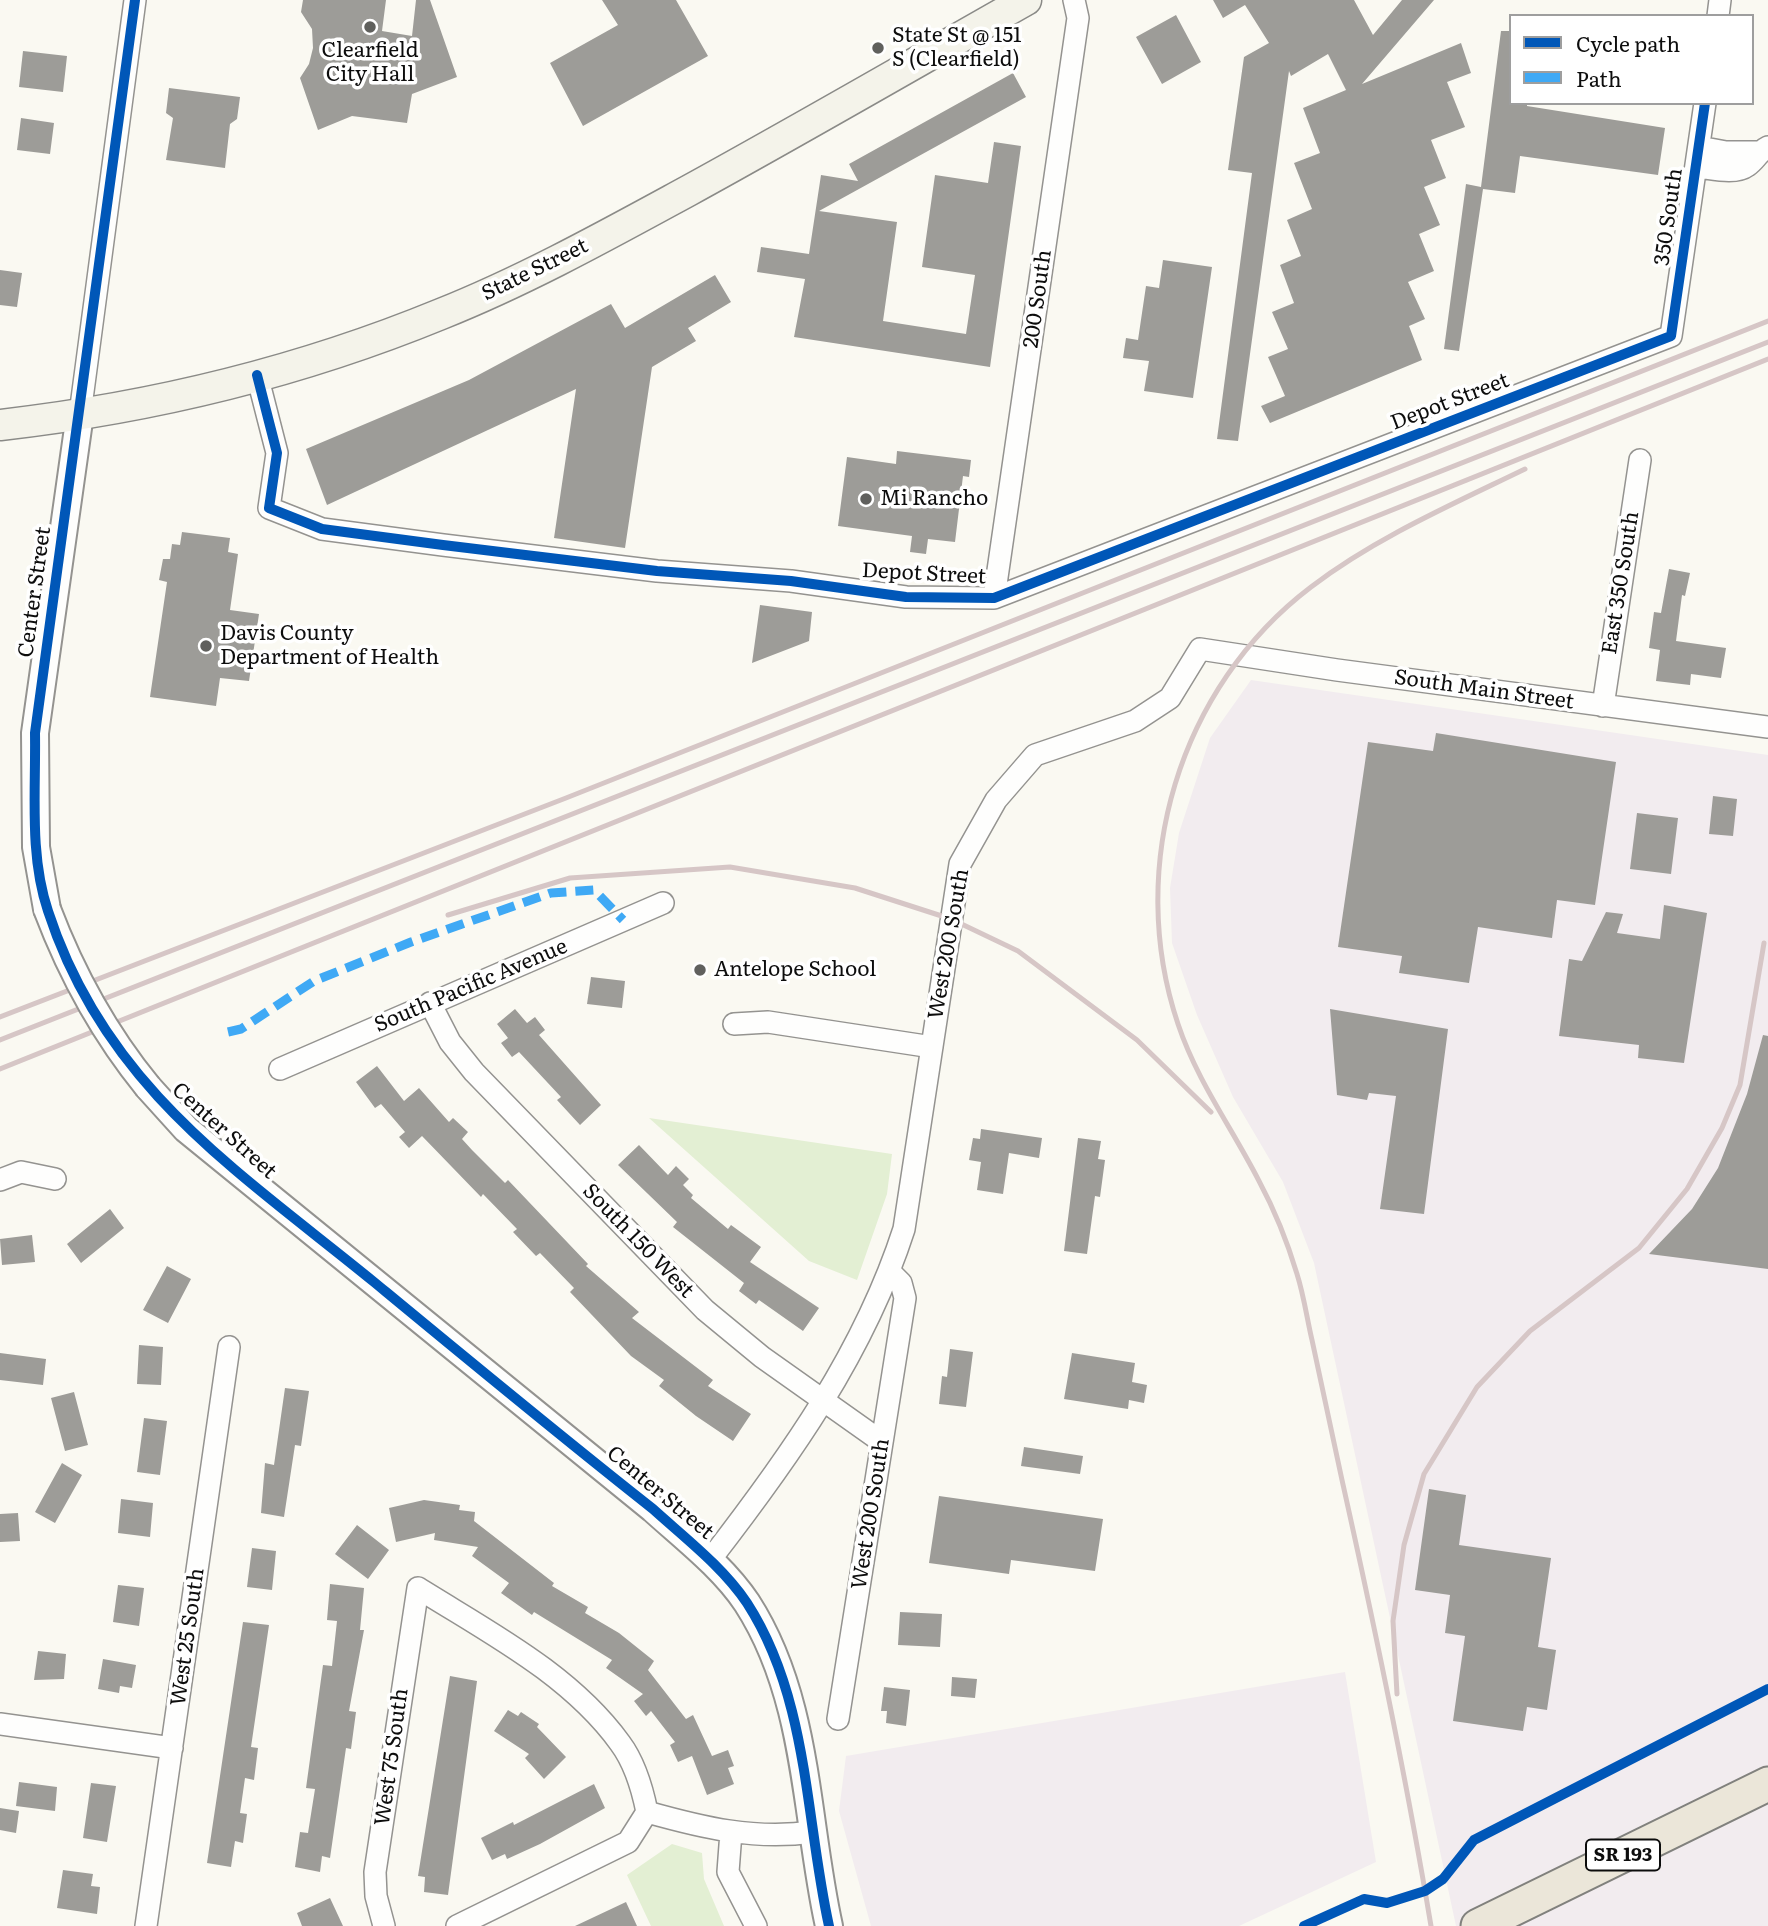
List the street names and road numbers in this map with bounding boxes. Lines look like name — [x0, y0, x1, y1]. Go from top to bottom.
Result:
street label: 350 South — [1650, 167, 1688, 267]
street label: State Street — [478, 233, 592, 307]
street label: 200 South — [1019, 248, 1057, 350]
street label: Depot Street — [1387, 368, 1513, 436]
street label: East 350 South — [1597, 510, 1645, 656]
street label: Center Street — [13, 525, 57, 659]
street label: Depot Street — [861, 558, 987, 590]
street label: South Main Street — [1393, 665, 1575, 715]
street label: West 200 South — [923, 867, 975, 1021]
street label: South Pacific Avenue — [371, 934, 571, 1038]
street label: Center Street — [167, 1077, 281, 1185]
street label: South 150 West — [577, 1179, 699, 1303]
street label: West 200 South — [847, 1437, 895, 1591]
street label: Center Street — [601, 1441, 719, 1545]
street label: West 25 South — [166, 1566, 210, 1708]
street label: West 75 South — [370, 1687, 414, 1827]
road number: SR 193 — [1586, 1840, 1660, 1870]

